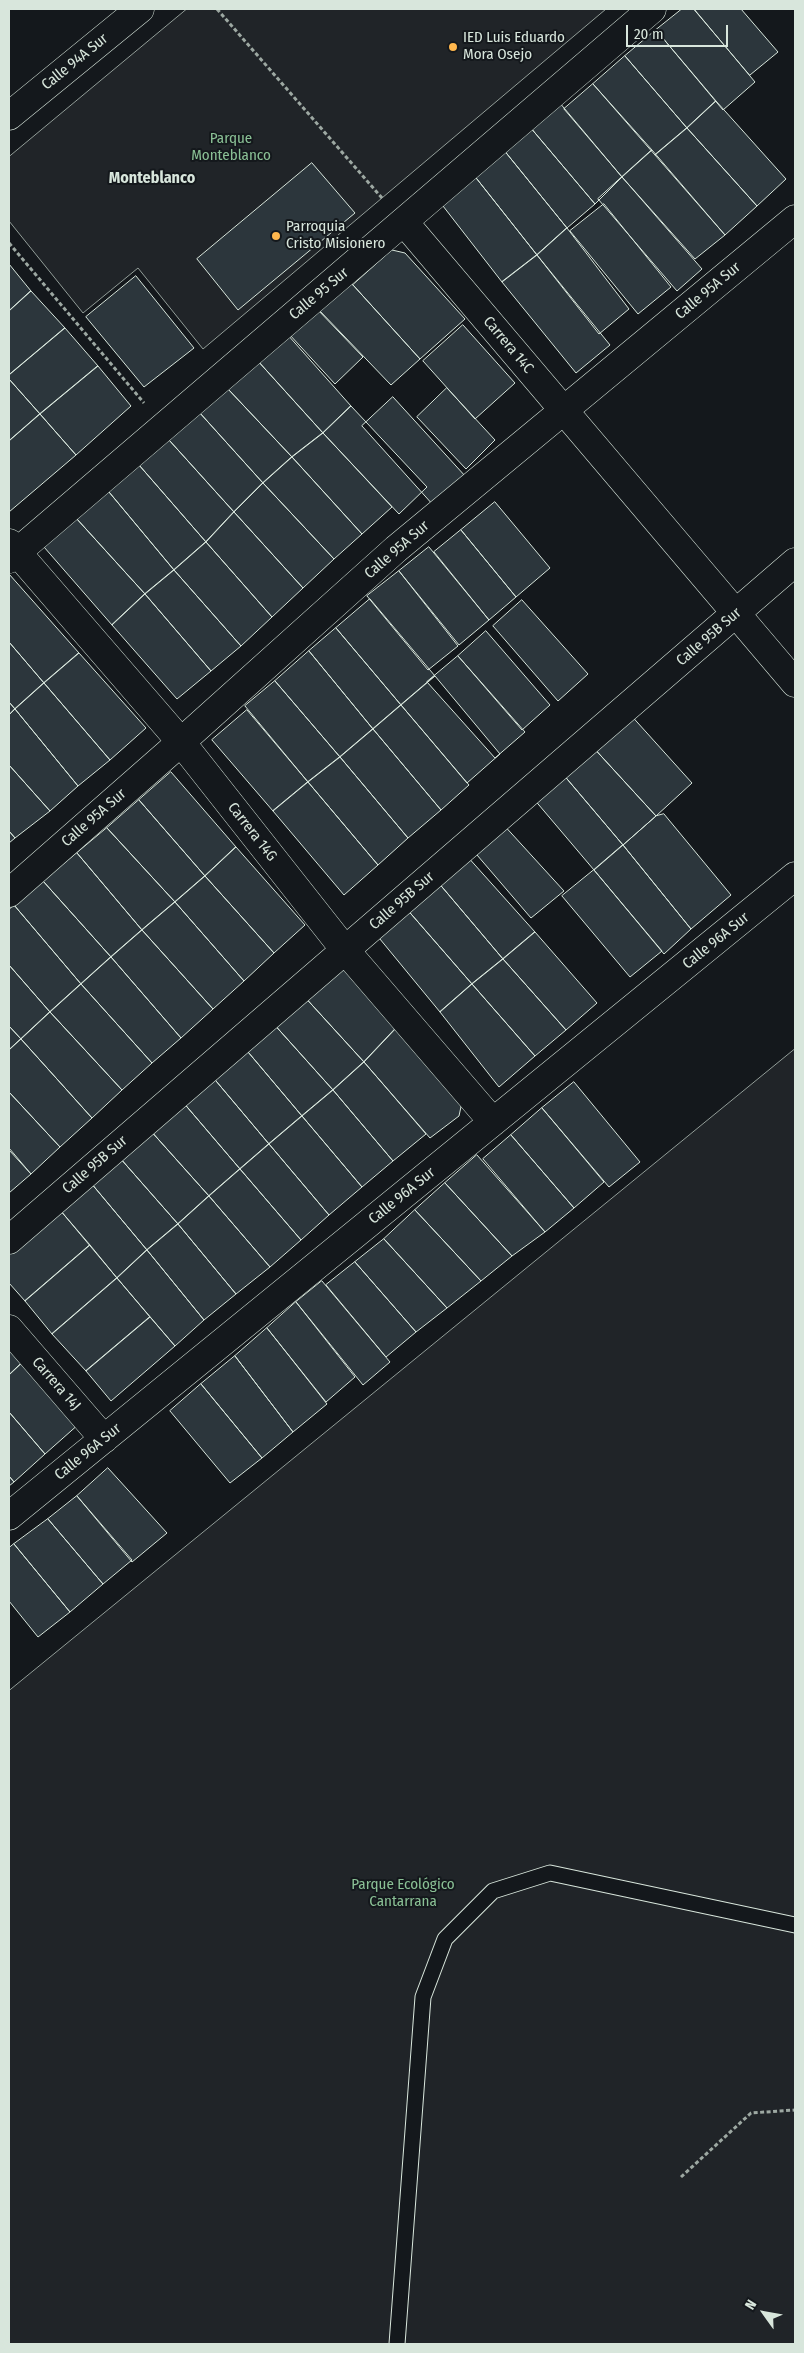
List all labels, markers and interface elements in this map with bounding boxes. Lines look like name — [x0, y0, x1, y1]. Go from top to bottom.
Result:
scale bar — [629, 15, 732, 47]
text: 20 m — [634, 25, 664, 43]
place label: IED Luis Eduardo Mora Osejo — [463, 29, 565, 64]
street label: Calle 94A Sur — [38, 30, 112, 94]
marker: IED Luis Eduardo Mora Osejo — [447, 41, 459, 53]
park label: Parque Monteblanco — [191, 130, 271, 165]
district label: Monteblanco — [109, 169, 195, 189]
place label: Parroquia Cristo Misionero — [286, 218, 385, 253]
marker: Parroquia Cristo Misionero — [270, 230, 282, 242]
street label: Calle 95A Sur — [672, 259, 744, 323]
street label: Calle 95 Sur — [286, 264, 352, 324]
street label: Carrera 14C — [479, 313, 537, 377]
street label: Calle 95A Sur — [361, 517, 433, 583]
street label: Calle 95B Sur — [673, 604, 745, 670]
street label: Calle 95A Sur — [58, 785, 130, 851]
street label: Carrera 14G — [223, 799, 281, 865]
street label: Calle 95B Sur — [366, 868, 438, 934]
street label: Calle 96A Sur — [679, 909, 753, 973]
street label: Calle 95B Sur — [59, 1132, 131, 1198]
street label: Calle 96A Sur — [365, 1164, 439, 1228]
street label: Carrera 14J — [28, 1354, 84, 1414]
street label: Calle 96A Sur — [51, 1420, 125, 1484]
park label: Parque Ecológico Cantarrana — [351, 1876, 455, 1911]
north arrow — [739, 2288, 789, 2338]
text: N — [741, 2297, 760, 2313]

